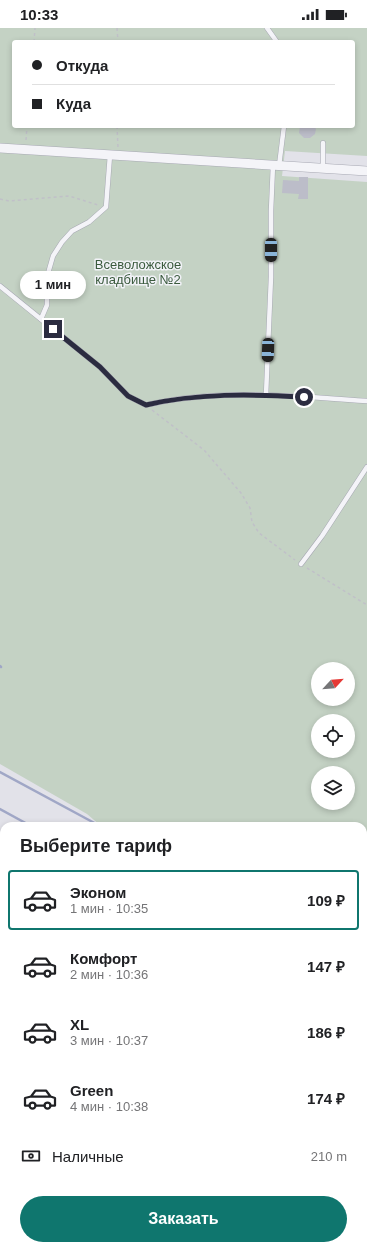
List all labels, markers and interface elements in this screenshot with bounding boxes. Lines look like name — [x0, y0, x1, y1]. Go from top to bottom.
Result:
text: 10:33 — [20, 6, 58, 23]
text: Откуда — [56, 57, 108, 74]
text: Куда — [56, 95, 91, 112]
car — [265, 238, 277, 262]
park label: Всеволожское кладбище №2 — [95, 257, 181, 287]
callout: 1 мин — [20, 271, 86, 299]
text: 1 мин — [35, 277, 71, 292]
route end — [44, 320, 62, 338]
car — [262, 338, 274, 362]
route start — [295, 388, 313, 406]
north arrow — [311, 662, 355, 706]
map controls — [311, 662, 355, 810]
button: locate — [311, 714, 355, 758]
button: layers — [311, 766, 355, 810]
text: Выберите тариф — [20, 836, 172, 856]
icon: car — [22, 882, 58, 918]
text: Эконом — [70, 884, 126, 901]
text: 109 ₽ — [307, 892, 345, 909]
text: 1 мин · 10:35 — [70, 901, 148, 916]
icon: car — [22, 948, 58, 984]
text: Комфорт — [70, 950, 137, 967]
text: 147 ₽ — [307, 958, 345, 975]
text: 2 мин · 10:36 — [70, 967, 148, 982]
icon: car — [22, 1014, 58, 1050]
text: XL — [70, 1016, 89, 1033]
text: 186 ₽ — [307, 1024, 345, 1041]
text: 3 мин · 10:37 — [70, 1033, 148, 1048]
icon: car — [22, 1080, 58, 1116]
text: Green — [70, 1082, 113, 1099]
text: 174 ₽ — [307, 1090, 345, 1107]
text: 4 мин · 10:38 — [70, 1099, 148, 1114]
icon: cash — [20, 1145, 42, 1167]
text: Наличные — [52, 1148, 124, 1165]
text: 210 m — [311, 1149, 347, 1164]
button: Заказать — [20, 1196, 347, 1242]

